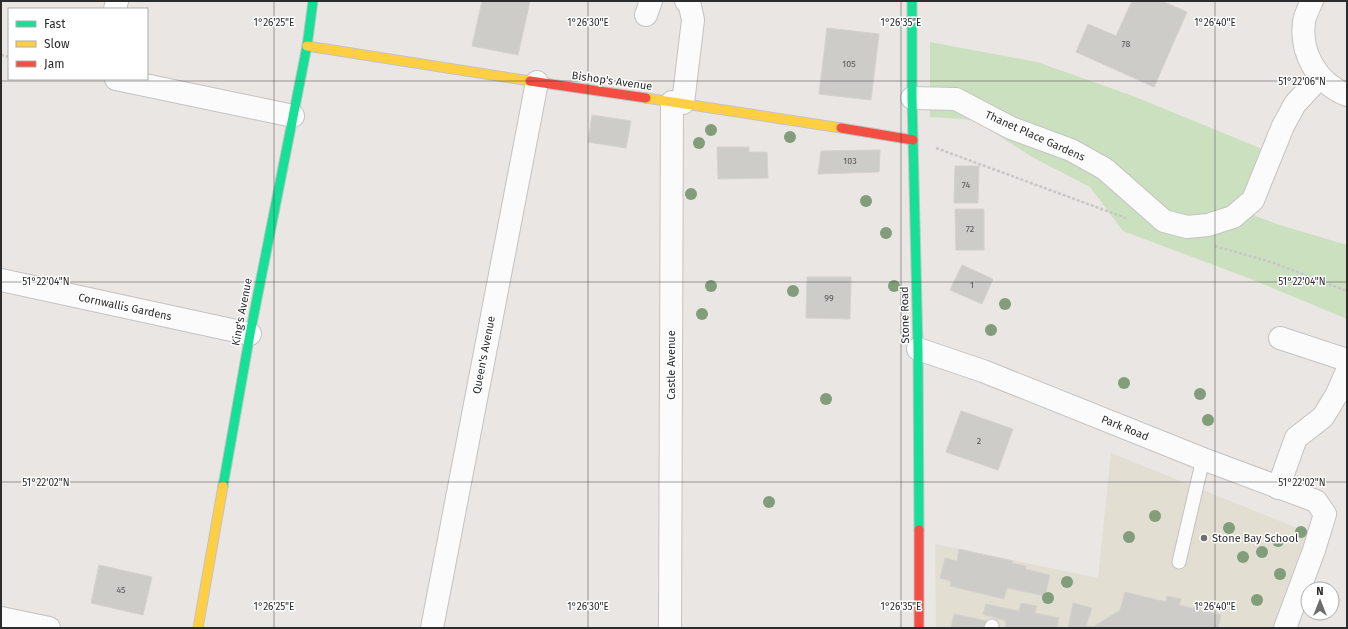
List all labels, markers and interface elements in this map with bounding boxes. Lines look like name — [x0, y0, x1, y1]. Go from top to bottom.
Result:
legend — [8, 8, 148, 80]
text: Fast — [44, 17, 66, 31]
text: 1°26'25"E — [254, 17, 294, 29]
text: 1°26'30"E — [567, 17, 609, 29]
text: 1°26'35"E — [881, 17, 921, 29]
text: 1°26'40"E — [1194, 17, 1236, 29]
text: Slow — [44, 37, 70, 51]
house number: 78 — [1122, 39, 1130, 49]
text: Jam — [44, 57, 64, 71]
house number: 105 — [842, 59, 856, 69]
street label: Bishop's Avenue — [571, 69, 653, 93]
text: 51°22'06"N — [1278, 76, 1326, 88]
street label: Thanet Place Gardens — [983, 108, 1087, 164]
house number: 103 — [843, 156, 857, 166]
house number: 74 — [962, 180, 970, 190]
house number: 72 — [966, 224, 974, 234]
text: 51°22'04"N — [22, 276, 70, 288]
text: 51°22'04"N — [1278, 276, 1326, 288]
street label: King's Avenue — [229, 277, 255, 347]
house number: 1 — [970, 280, 974, 290]
street label: Stone Road — [898, 286, 912, 344]
street label: Cornwallis Gardens — [77, 291, 173, 323]
house number: 99 — [824, 293, 834, 303]
street label: Queen's Avenue — [470, 315, 498, 395]
street label: Castle Avenue — [665, 330, 678, 400]
street label: Park Road — [1099, 413, 1151, 443]
house number: 2 — [977, 436, 981, 446]
text: 51°22'02"N — [22, 477, 70, 489]
text: 51°22'02"N — [1278, 477, 1326, 489]
place label: Stone Bay School — [1212, 532, 1298, 545]
marker: Stone Bay School — [1199, 533, 1209, 543]
north arrow — [1300, 581, 1340, 621]
house number: 45 — [116, 585, 126, 595]
text: N — [1316, 585, 1324, 598]
text: 1°26'25"E — [254, 601, 294, 613]
text: 1°26'30"E — [567, 601, 609, 613]
text: 1°26'35"E — [881, 601, 921, 613]
text: 1°26'40"E — [1194, 601, 1236, 613]

